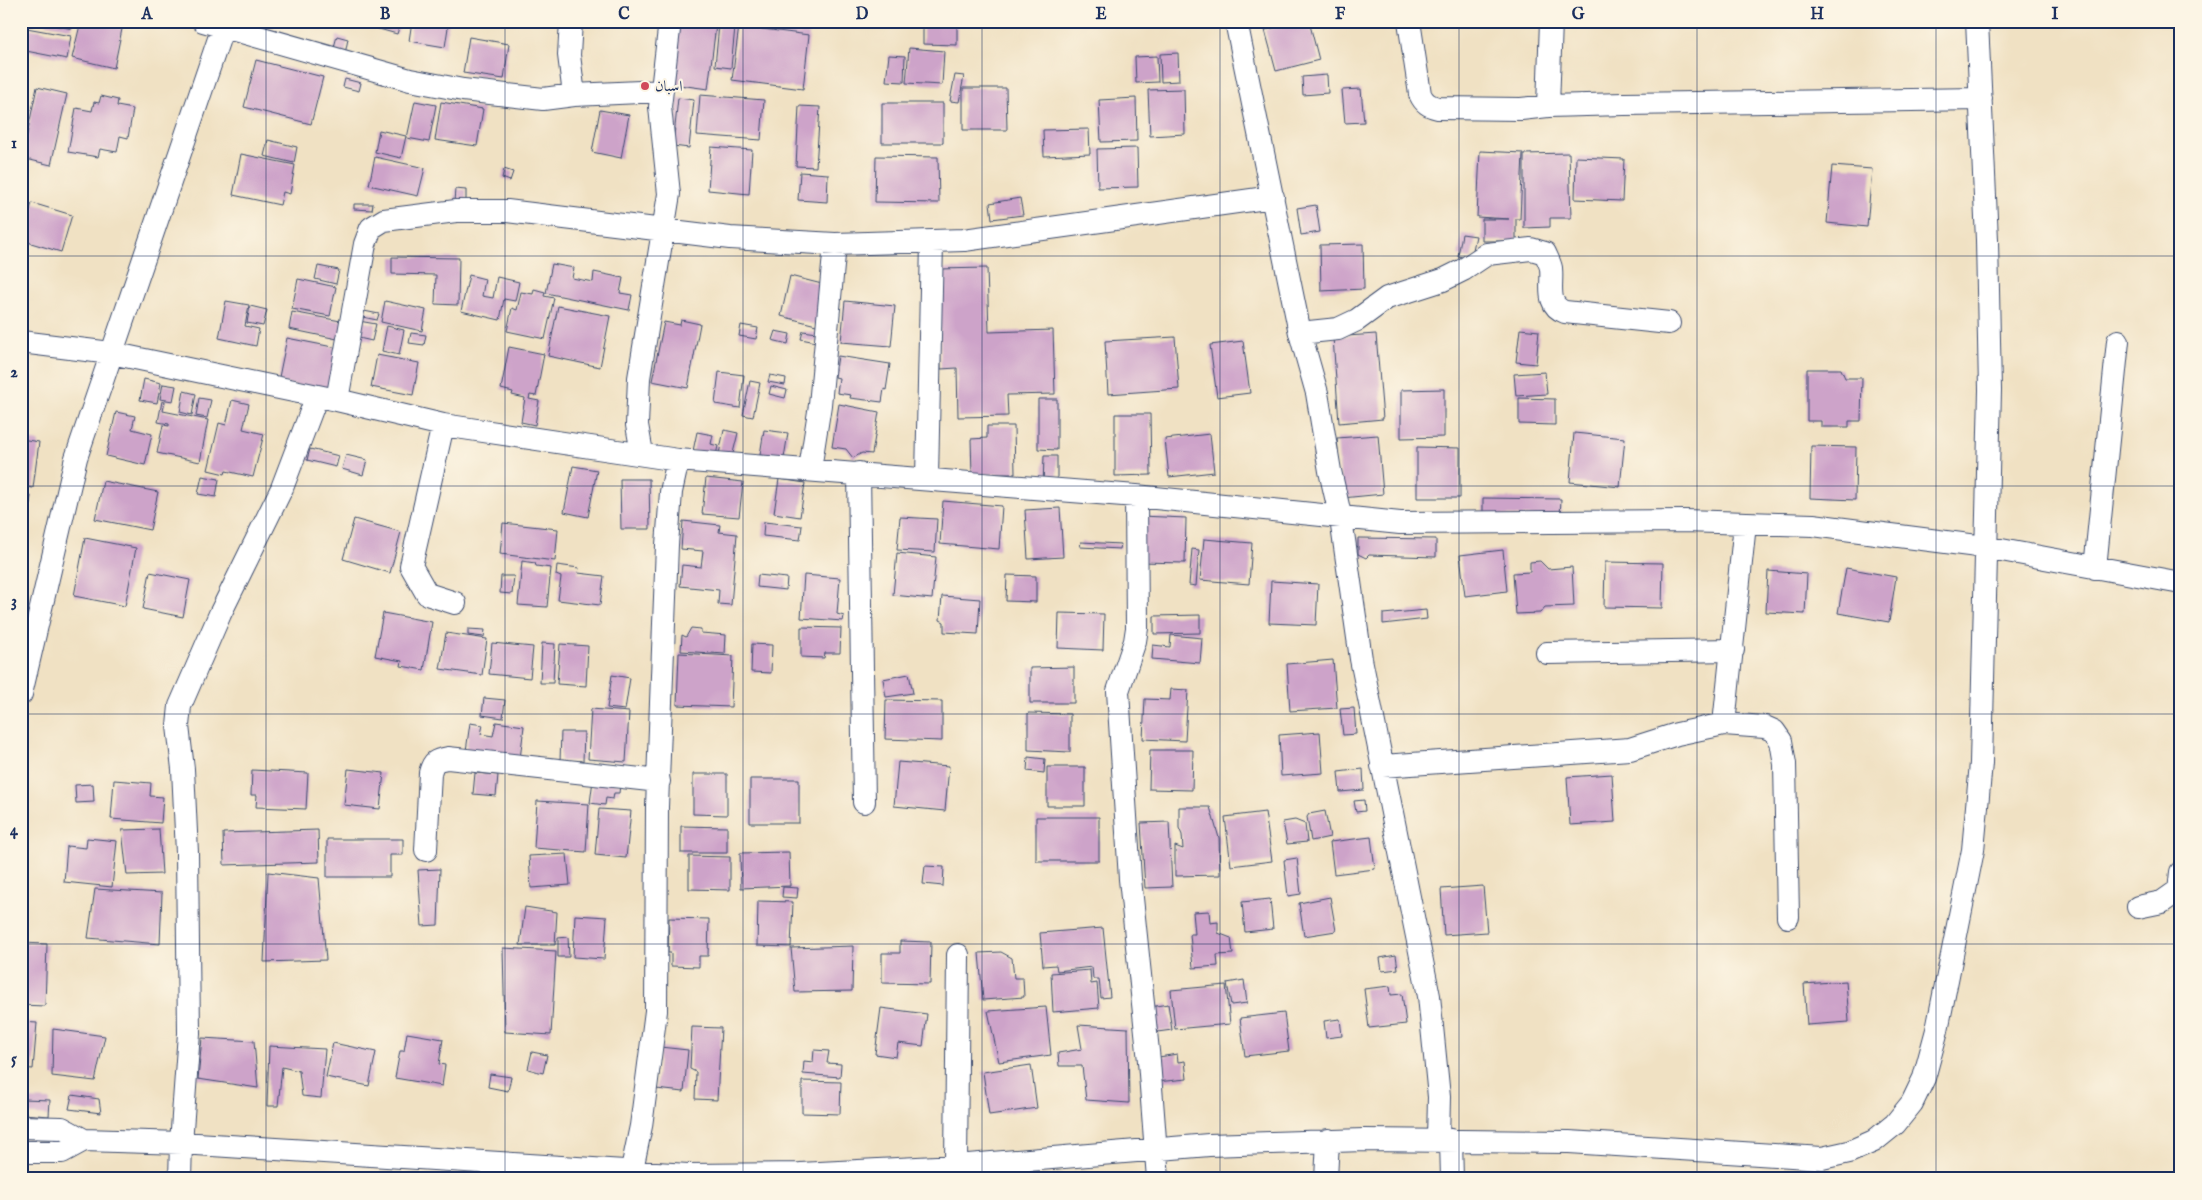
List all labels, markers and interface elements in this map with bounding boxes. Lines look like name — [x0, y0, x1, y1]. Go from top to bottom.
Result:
text: A — [141, 5, 154, 25]
text: B — [380, 5, 391, 25]
text: C — [618, 5, 630, 25]
text: D — [856, 5, 869, 25]
text: E — [1095, 5, 1107, 25]
text: F — [1335, 5, 1346, 25]
text: G — [1572, 5, 1585, 25]
text: H — [1810, 5, 1824, 25]
text: I — [2052, 5, 2059, 25]
place label: اسبان — [655, 77, 682, 96]
marker: اسبان — [639, 80, 651, 92]
text: 1 — [11, 134, 17, 154]
text: 2 — [10, 363, 18, 383]
text: 3 — [11, 592, 17, 612]
text: 4 — [10, 821, 19, 841]
text: 5 — [11, 1050, 17, 1070]

